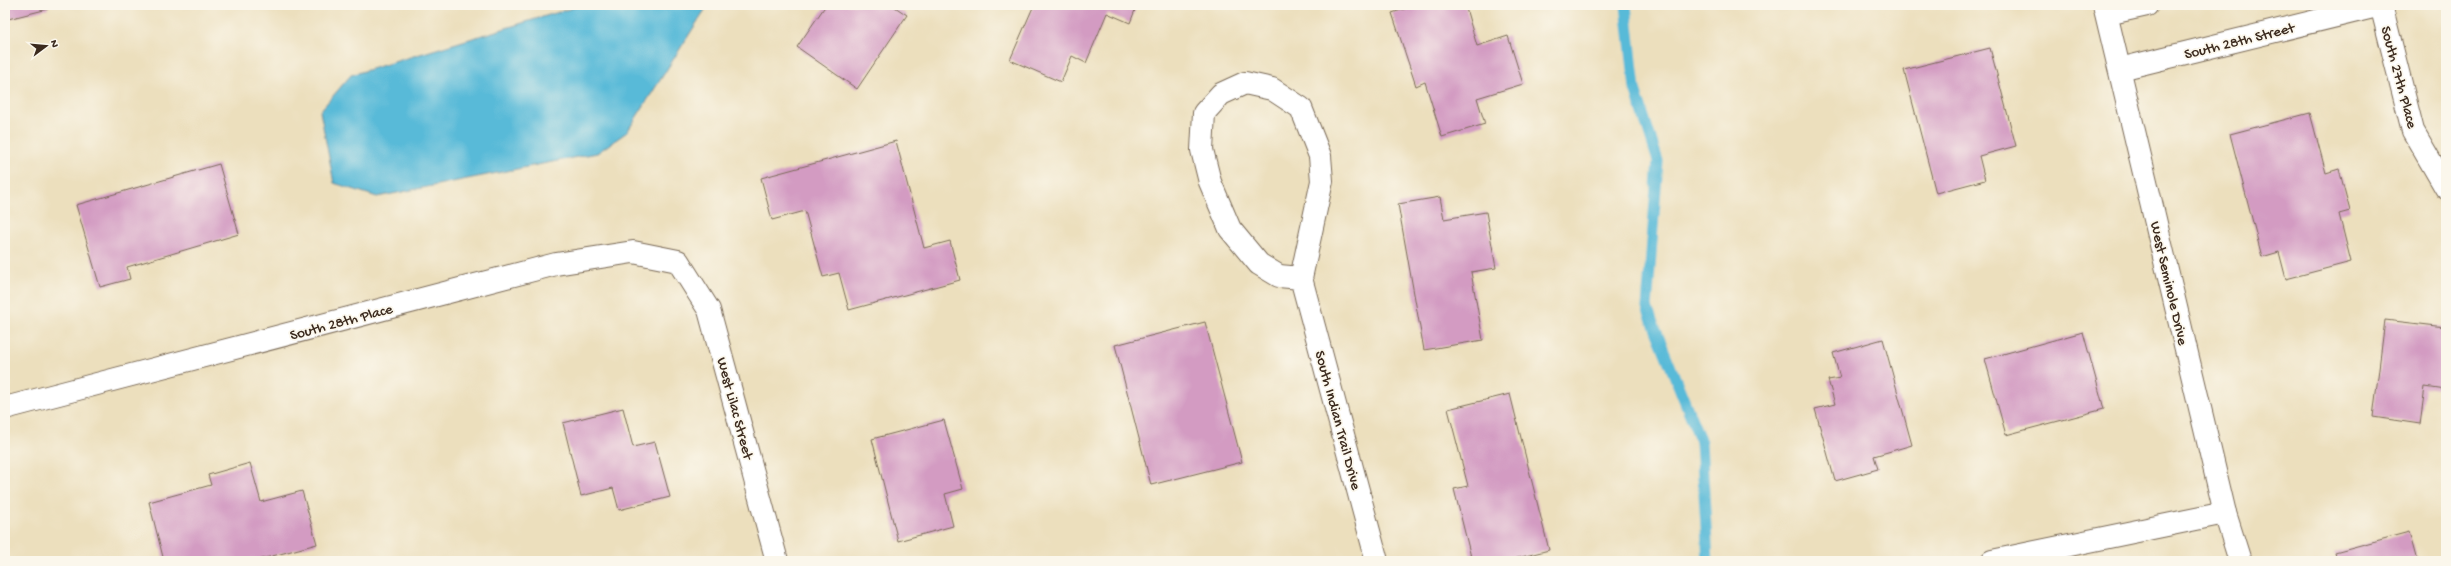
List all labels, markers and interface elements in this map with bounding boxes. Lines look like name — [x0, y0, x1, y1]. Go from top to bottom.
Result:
street label: South 28th Street — [2183, 19, 2298, 64]
street label: South 27th Place — [2376, 24, 2420, 131]
north arrow — [26, 26, 66, 66]
text: N — [47, 39, 60, 49]
street label: West Seminole Drive — [2145, 220, 2191, 347]
street label: South 28th Place — [288, 301, 395, 345]
street label: South Indian Trail Drive — [1310, 349, 1364, 492]
street label: West Lilac Street — [712, 356, 757, 463]

